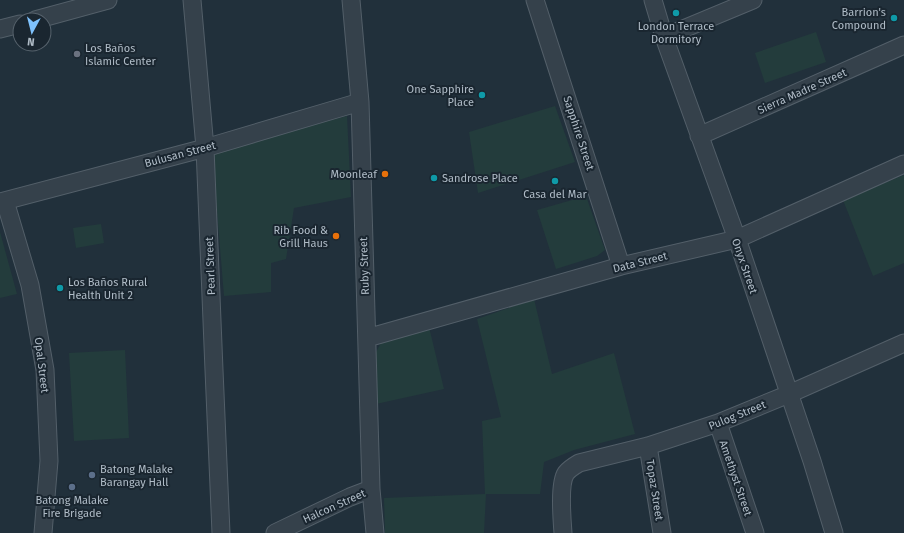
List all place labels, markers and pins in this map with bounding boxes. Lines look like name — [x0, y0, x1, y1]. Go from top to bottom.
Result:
place label: Barrion's Compound — [832, 6, 886, 32]
marker: London Terrace Dormitory — [671, 8, 681, 18]
marker: Barrion's Compound — [889, 13, 899, 23]
place label: London Terrace Dormitory — [638, 20, 714, 46]
place label: Los Baños Islamic Center — [85, 42, 156, 68]
marker: Los Baños Islamic Center — [72, 49, 82, 59]
place label: One Sapphire Place — [407, 83, 474, 109]
marker: One Sapphire Place — [477, 90, 487, 100]
place label: Moonleaf — [330, 168, 378, 181]
marker: Moonleaf — [380, 169, 390, 179]
place label: Sandrose Place — [442, 172, 518, 185]
marker: Sandrose Place — [429, 173, 439, 183]
marker: Casa del Mar — [550, 176, 560, 186]
place label: Casa del Mar — [523, 188, 587, 201]
place label: Rib Food & Grill Haus — [273, 224, 328, 250]
marker: Rib Food & Grill Haus — [331, 231, 341, 241]
place label: Los Baños Rural Health Unit 2 — [68, 276, 147, 302]
marker: Los Baños Rural Health Unit 2 — [55, 283, 65, 293]
place label: Batong Malake Barangay Hall — [100, 463, 173, 489]
marker: Batong Malake Barangay Hall — [87, 470, 97, 480]
marker: Batong Malake Fire Brigade — [67, 482, 77, 492]
place label: Batong Malake Fire Brigade — [35, 494, 109, 520]

